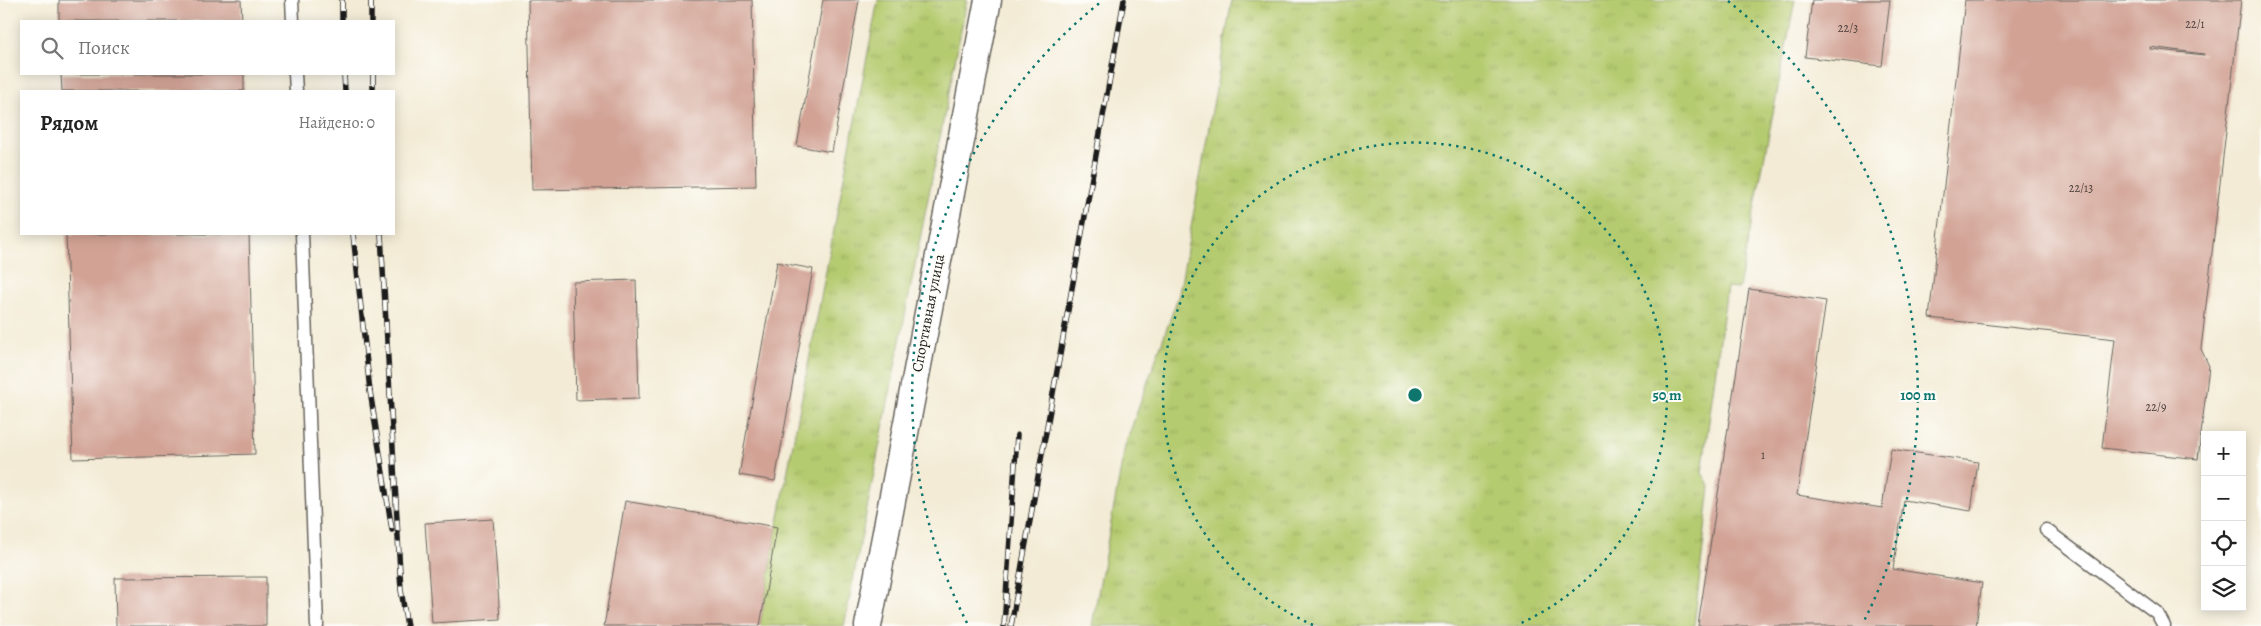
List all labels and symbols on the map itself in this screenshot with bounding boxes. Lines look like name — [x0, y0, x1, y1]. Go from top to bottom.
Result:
house number: 22/1 — [2185, 16, 2205, 32]
house number: 22/3 — [1838, 20, 1858, 36]
house number: 22/13 — [2069, 180, 2093, 196]
street label: Спортивная улица — [907, 252, 949, 374]
text: 50 m — [1652, 385, 1682, 405]
text: 100 m — [1900, 385, 1936, 405]
centre of rings — [1406, 386, 1424, 404]
house number: 22/9 — [2146, 399, 2166, 415]
house number: 1 — [1761, 447, 1765, 463]

